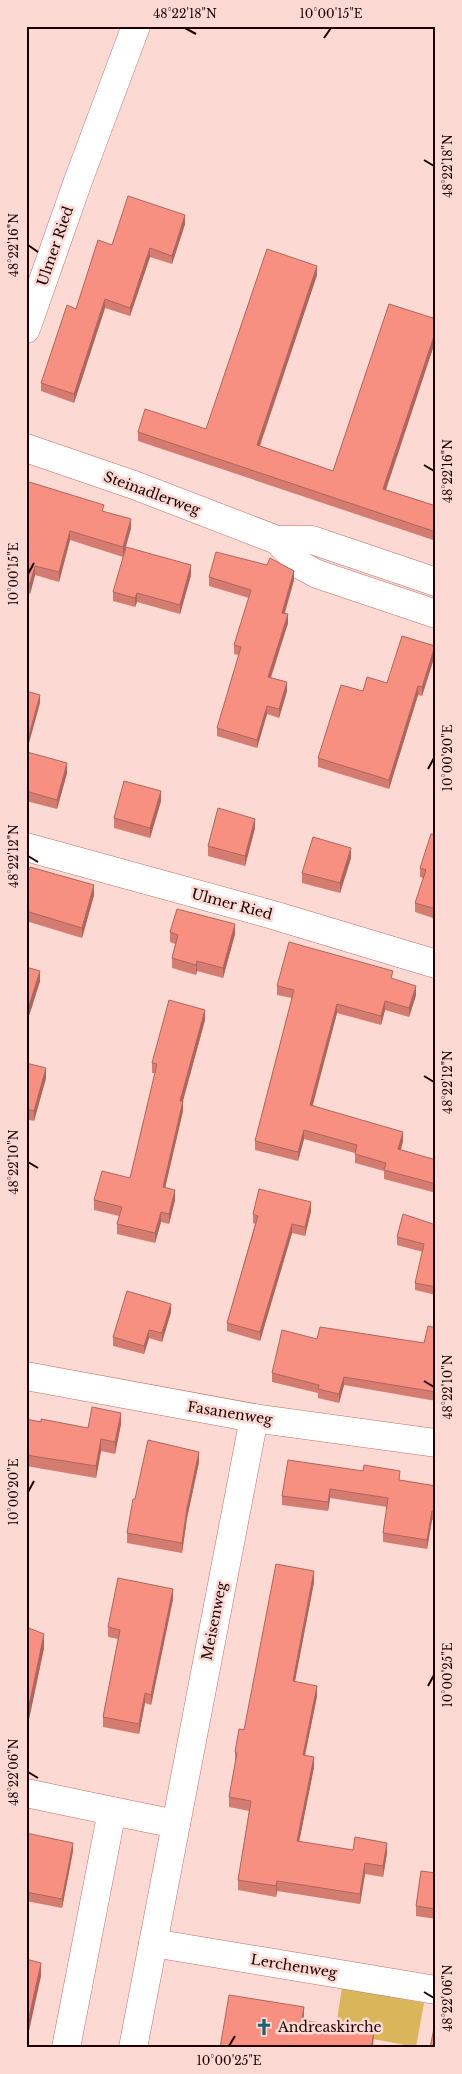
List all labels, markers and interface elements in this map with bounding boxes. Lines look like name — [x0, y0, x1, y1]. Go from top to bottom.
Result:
text: 48°22'18"N — [153, 6, 217, 21]
text: 10°00'15"E — [299, 6, 363, 21]
text: 48°22'18"N — [440, 134, 455, 198]
street label: Ulmer Ried — [33, 203, 77, 288]
text: 48°22'16"N — [6, 213, 21, 277]
text: 48°22'16"N — [440, 439, 455, 503]
street label: Steinadlerweg — [101, 467, 203, 519]
text: 10°00'15"E — [6, 542, 21, 606]
text: 10°00'20"E — [440, 724, 455, 791]
text: 48°22'12"N — [6, 824, 21, 888]
street label: Ulmer Ried — [189, 885, 275, 924]
text: 48°22'12"N — [440, 1050, 455, 1114]
text: 48°22'10"N — [6, 1129, 21, 1194]
text: 48°22'10"N — [440, 1354, 455, 1419]
street label: Fasanenweg — [186, 1397, 274, 1429]
text: 10°00'20"E — [6, 1458, 21, 1525]
street label: Meisenweg — [198, 1580, 231, 1662]
text: 10°00'25"E — [440, 1642, 455, 1708]
text: 48°22'06"N — [6, 1738, 21, 1806]
street label: Lerchenweg — [249, 1950, 339, 1982]
text: 48°22'06"N — [440, 1964, 455, 2032]
church icon: Andreaskirche — [254, 2017, 274, 2037]
place label: Andreaskirche — [277, 2018, 382, 2036]
text: 10°00'25"E — [196, 2053, 262, 2068]

